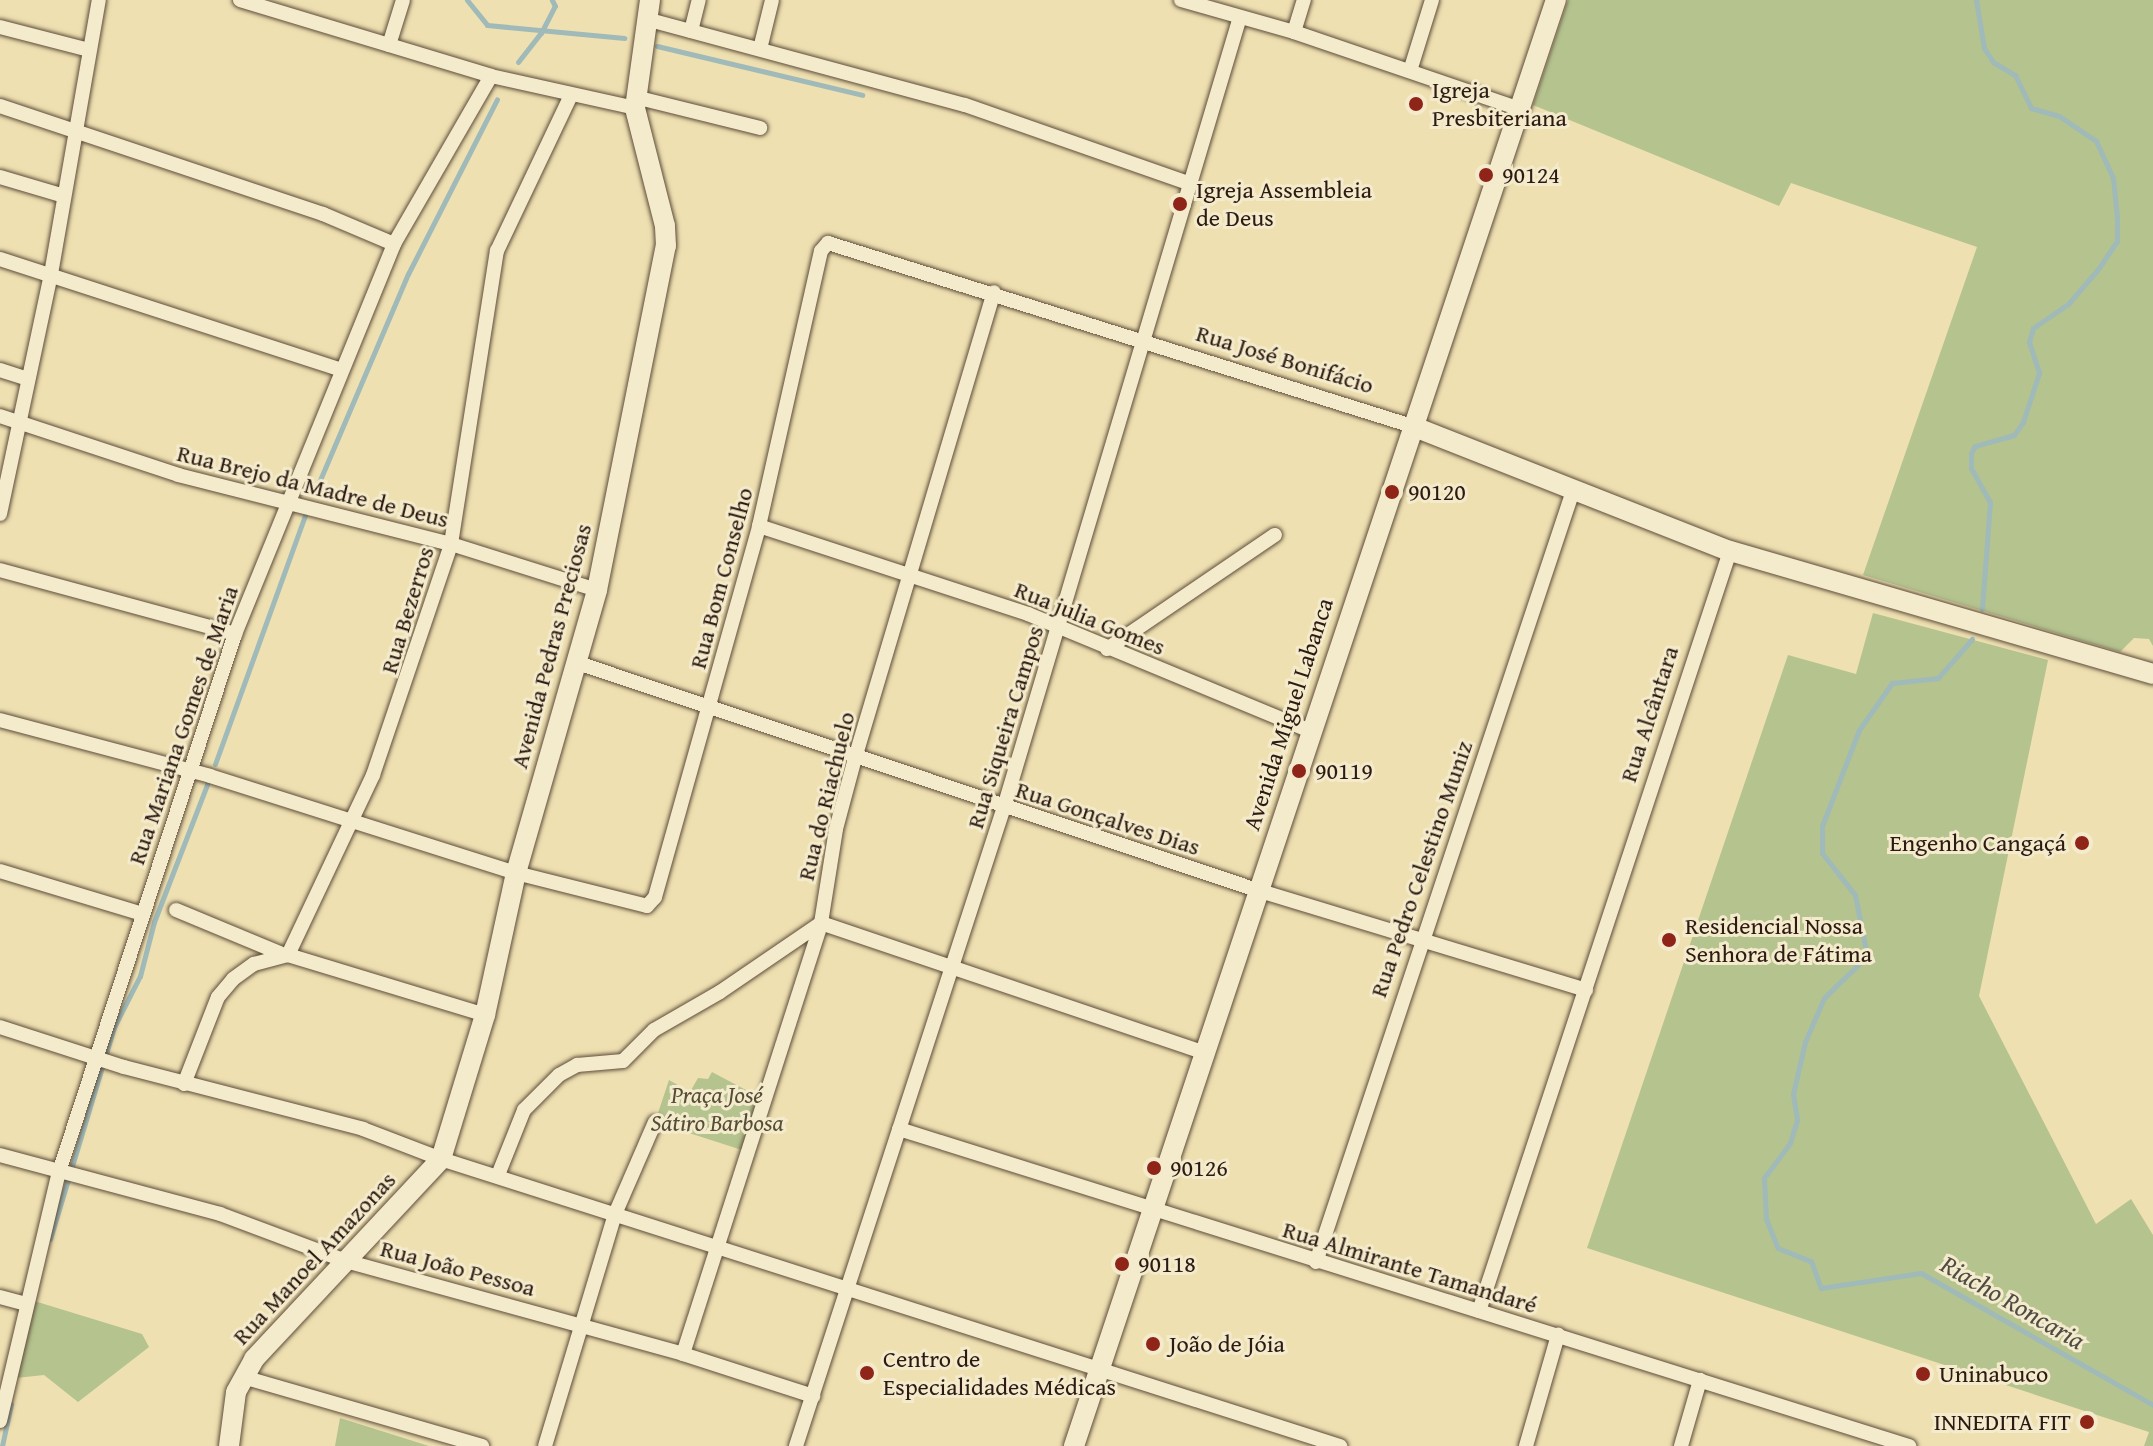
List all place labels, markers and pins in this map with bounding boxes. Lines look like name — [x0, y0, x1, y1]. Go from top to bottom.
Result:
place label: Igreja Presbiteriana — [1432, 76, 1567, 132]
marker: Igreja Presbiteriana — [1407, 95, 1425, 113]
place label: 90124 — [1502, 161, 1560, 189]
marker: 90124 — [1477, 166, 1495, 184]
place label: Igreja Assembleia de Deus — [1196, 176, 1372, 232]
marker: Igreja Assembleia de Deus — [1171, 195, 1189, 213]
place label: 90120 — [1408, 478, 1466, 506]
marker: 90120 — [1383, 483, 1401, 501]
place label: 90119 — [1315, 757, 1373, 785]
marker: 90119 — [1290, 762, 1308, 780]
place label: Engenho Cangaçá — [1890, 829, 2066, 857]
marker: Engenho Cangaçá — [2073, 834, 2091, 852]
place label: Residencial Nossa Senhora de Fátima — [1685, 912, 1872, 968]
marker: Residencial Nossa Senhora de Fátima — [1660, 931, 1678, 949]
place label: 90126 — [1170, 1154, 1228, 1182]
marker: 90126 — [1145, 1159, 1163, 1177]
place label: 90118 — [1138, 1250, 1196, 1278]
marker: 90118 — [1113, 1255, 1131, 1273]
place label: João de Jóia — [1169, 1330, 1285, 1358]
marker: João de Jóia — [1144, 1335, 1162, 1353]
place label: Centro de Especialidades Médicas — [883, 1345, 1116, 1401]
place label: Uninabuco — [1939, 1360, 2048, 1388]
marker: Centro de Especialidades Médicas — [858, 1364, 876, 1382]
marker: Uninabuco — [1914, 1365, 1932, 1383]
place label: INNEDITA FIT — [1934, 1408, 2071, 1436]
marker: INNEDITA FIT — [2078, 1413, 2096, 1431]

